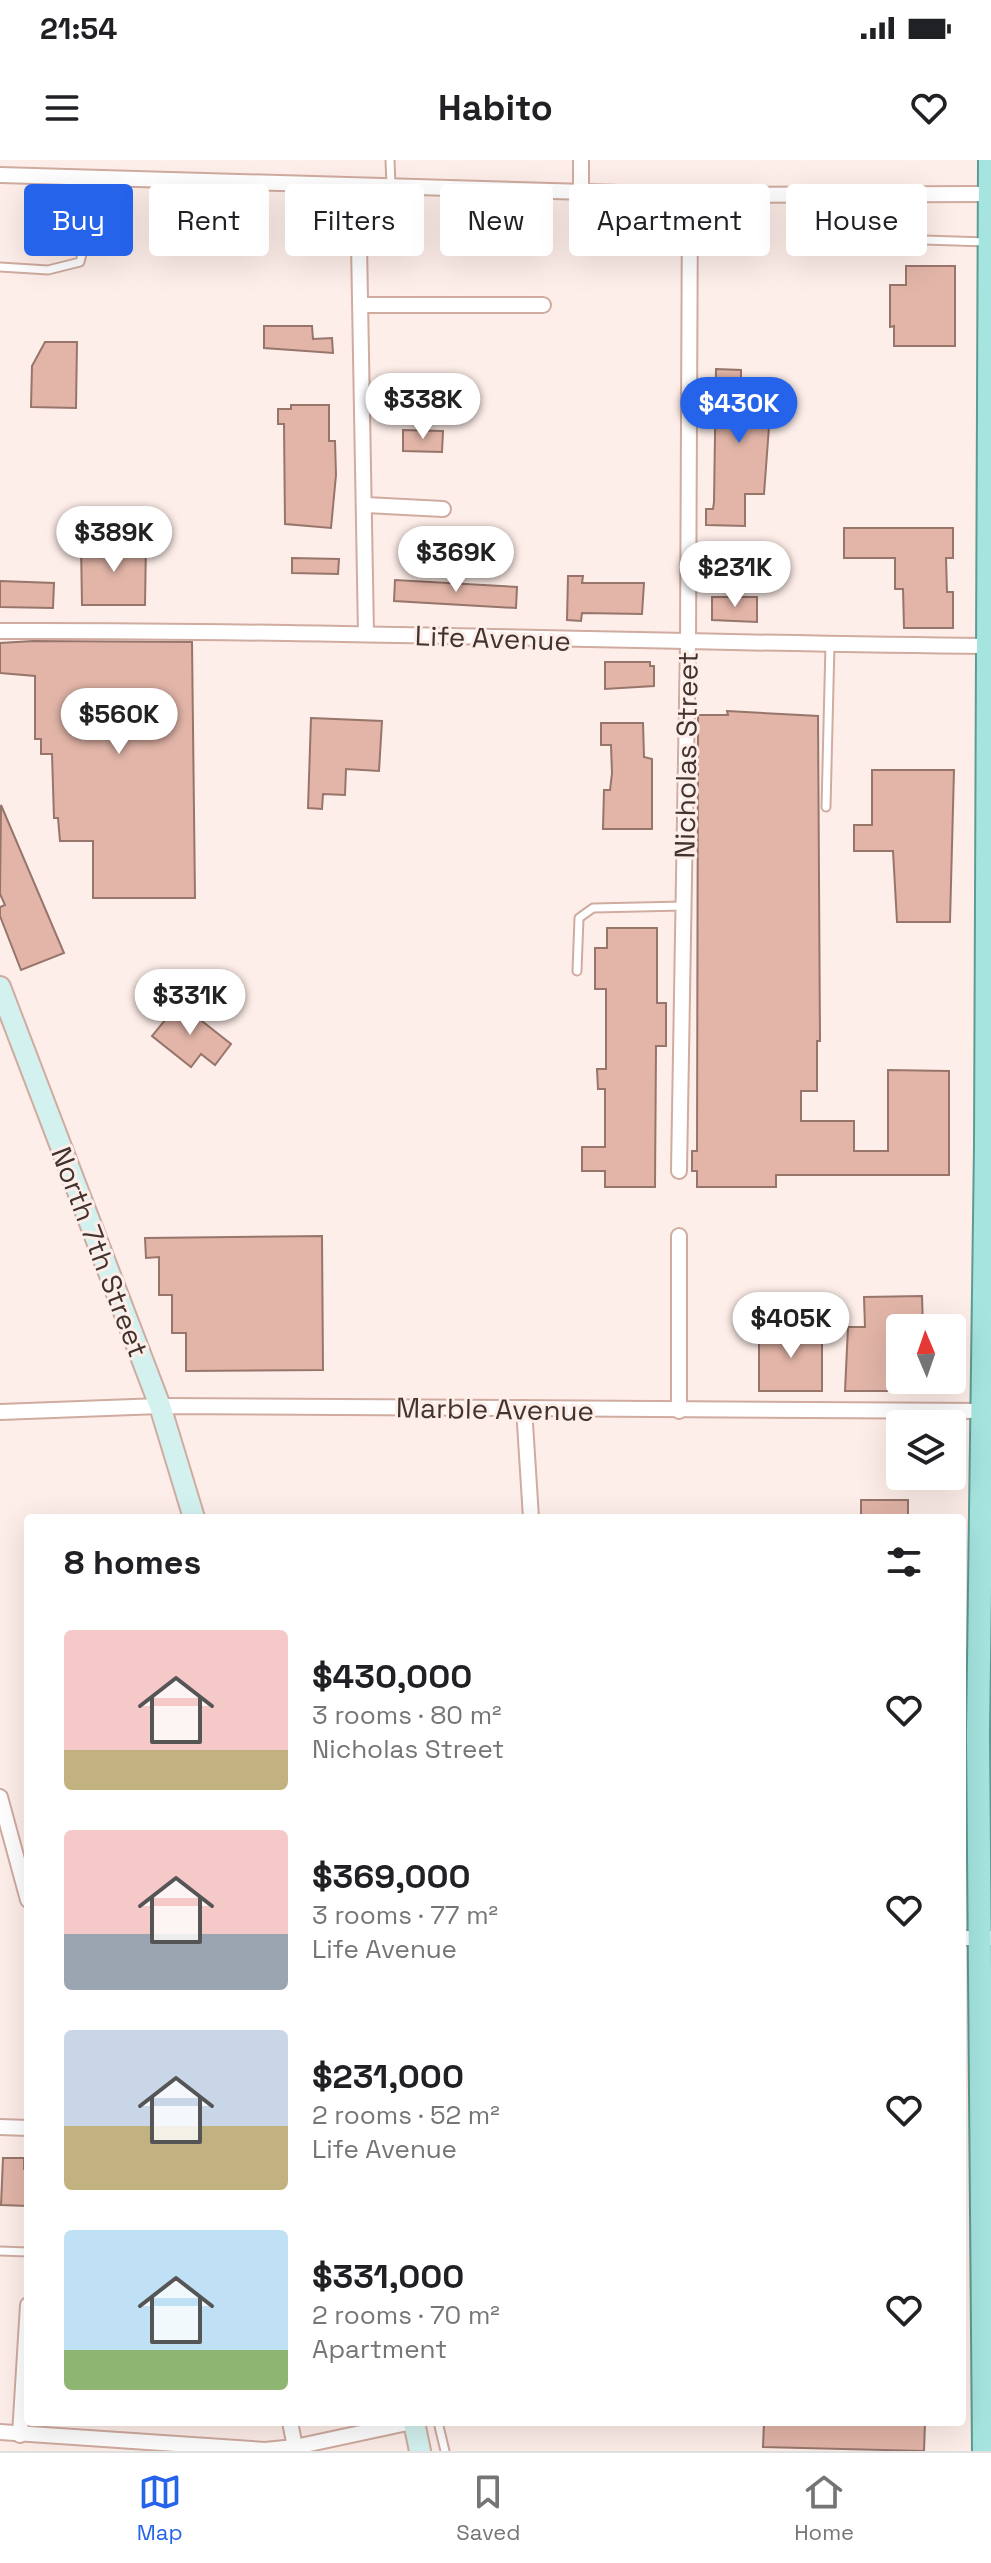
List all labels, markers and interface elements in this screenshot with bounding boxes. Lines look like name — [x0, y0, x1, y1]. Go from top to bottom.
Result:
text: 21:54 — [40, 9, 117, 48]
text: Habito — [438, 85, 553, 131]
icon: menu — [40, 86, 84, 130]
icon: heart — [907, 86, 951, 130]
chip: Buy — [24, 184, 133, 256]
chip: Rent — [149, 184, 269, 256]
chip: Filters — [285, 184, 424, 256]
chip: New — [440, 184, 553, 256]
chip: Apartment — [569, 184, 770, 256]
chip: House — [786, 184, 927, 256]
pin: $338K — [367, 373, 479, 441]
pin: $430K — [683, 377, 795, 445]
text: $338K — [383, 382, 463, 416]
text: $430K — [698, 386, 780, 420]
pin: $389K — [58, 506, 170, 574]
text: $389K — [74, 515, 154, 549]
pin: $369K — [400, 526, 512, 594]
text: $369K — [416, 535, 496, 569]
pin: $231K — [679, 541, 791, 609]
text: $231K — [698, 550, 772, 584]
street label: Life Avenue — [414, 617, 572, 659]
street label: Nicholas Street — [666, 651, 706, 859]
pin: $560K — [63, 688, 175, 756]
text: $560K — [79, 697, 159, 731]
pin: $331K — [134, 969, 246, 1037]
text: $331K — [153, 978, 227, 1012]
street label: North 7th Street — [43, 1142, 157, 1362]
pin: $405K — [735, 1292, 847, 1360]
text: $405K — [750, 1301, 832, 1335]
north arrow — [886, 1314, 966, 1394]
map controls — [886, 1314, 966, 1490]
street label: Marble Avenue — [396, 1389, 594, 1429]
button: layers — [886, 1410, 966, 1490]
icon: filters — [882, 1540, 926, 1584]
text: 8 homes — [64, 1541, 201, 1584]
text: $430,000 — [312, 1655, 472, 1698]
icon: home — [128, 1662, 224, 1758]
icon: heart — [882, 1688, 926, 1732]
text: 3 rooms · 80 m² — [312, 1698, 502, 1732]
text: Nicholas Street — [312, 1732, 504, 1766]
text: $369,000 — [312, 1855, 471, 1898]
icon: home — [128, 1862, 224, 1958]
icon: heart — [882, 1888, 926, 1932]
text: 3 rooms · 77 m² — [312, 1898, 498, 1932]
text: Life Avenue — [312, 1932, 457, 1966]
text: $231,000 — [312, 2055, 464, 2098]
icon: home — [128, 2062, 224, 2158]
icon: heart — [882, 2088, 926, 2132]
text: 2 rooms · 52 m² — [312, 2098, 500, 2132]
text: Life Avenue — [312, 2132, 457, 2166]
text: $331,000 — [312, 2255, 464, 2298]
icon: home — [128, 2262, 224, 2358]
icon: heart — [882, 2288, 926, 2332]
text: 2 rooms · 70 m² — [312, 2298, 500, 2332]
text: Apartment — [312, 2332, 447, 2366]
tab: Map — [137, 2470, 183, 2546]
tab: Saved — [456, 2470, 521, 2546]
tab: Home — [794, 2470, 854, 2546]

